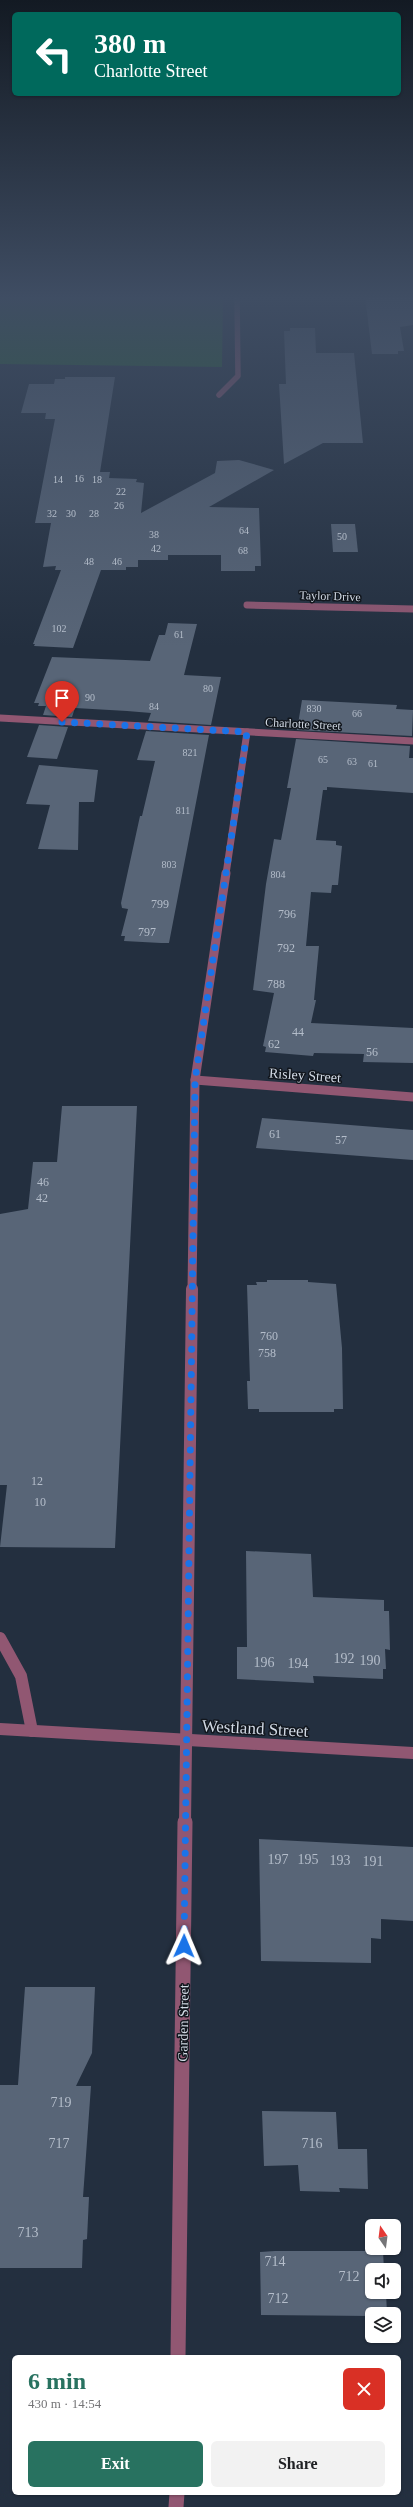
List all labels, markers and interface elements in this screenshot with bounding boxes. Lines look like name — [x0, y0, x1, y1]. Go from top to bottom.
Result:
icon: left — [28, 28, 80, 80]
text: 380 m — [94, 28, 166, 59]
text: Charlotte Street — [94, 61, 207, 81]
house number: 16 — [74, 473, 84, 484]
house number: 14 — [53, 474, 63, 485]
house number: 18 — [92, 474, 102, 485]
house number: 22 — [116, 486, 126, 497]
house number: 26 — [114, 500, 124, 511]
house number: 32 — [47, 508, 57, 519]
house number: 30 — [66, 508, 76, 519]
house number: 28 — [89, 508, 99, 519]
house number: 64 — [239, 525, 249, 536]
house number: 38 — [149, 529, 159, 540]
house number: 50 — [337, 531, 347, 542]
house number: 42 — [151, 543, 161, 554]
house number: 68 — [238, 545, 248, 556]
house number: 48 — [84, 556, 94, 567]
house number: 46 — [112, 556, 122, 567]
street label: Taylor Drive — [299, 588, 361, 604]
house number: 102 — [52, 623, 67, 634]
house number: 61 — [174, 629, 184, 640]
pin — [45, 681, 79, 722]
house number: 80 — [203, 683, 213, 694]
icon: arrive — [51, 687, 73, 709]
house number: 90 — [85, 692, 95, 703]
house number: 84 — [149, 701, 159, 712]
house number: 830 — [307, 703, 322, 714]
house number: 66 — [352, 708, 362, 719]
street label: Charlotte Street — [265, 715, 342, 733]
house number: 821 — [183, 747, 198, 758]
house number: 65 — [318, 754, 328, 765]
house number: 63 — [347, 756, 357, 767]
house number: 61 — [368, 758, 378, 769]
house number: 811 — [176, 805, 190, 816]
house number: 803 — [162, 859, 177, 870]
house number: 804 — [271, 869, 286, 880]
house number: 799 — [151, 897, 169, 911]
house number: 796 — [278, 907, 296, 921]
house number: 797 — [138, 925, 156, 939]
house number: 792 — [277, 941, 295, 955]
house number: 788 — [267, 977, 285, 991]
house number: 44 — [292, 1025, 304, 1039]
house number: 62 — [268, 1037, 280, 1051]
house number: 56 — [366, 1045, 378, 1059]
street label: Risley Street — [269, 1066, 341, 1085]
house number: 61 — [269, 1127, 281, 1141]
house number: 57 — [335, 1133, 347, 1147]
house number: 46 — [37, 1175, 49, 1189]
house number: 42 — [36, 1191, 48, 1205]
house number: 760 — [260, 1329, 278, 1343]
house number: 758 — [258, 1346, 276, 1360]
house number: 12 — [31, 1474, 43, 1488]
house number: 10 — [34, 1495, 46, 1509]
house number: 192 — [334, 1651, 355, 1666]
house number: 190 — [360, 1653, 381, 1668]
house number: 196 — [254, 1655, 275, 1670]
house number: 194 — [288, 1656, 309, 1671]
street label: Westland Street — [201, 1716, 309, 1741]
house number: 197 — [268, 1852, 289, 1867]
house number: 195 — [298, 1852, 319, 1867]
house number: 193 — [330, 1853, 351, 1868]
house number: 191 — [363, 1854, 384, 1869]
position arrow — [163, 1925, 205, 1967]
street label: Garden Street — [175, 1984, 192, 2062]
house number: 719 — [51, 2095, 72, 2110]
house number: 717 — [49, 2136, 70, 2151]
house number: 716 — [302, 2136, 323, 2151]
north arrow — [365, 2219, 401, 2255]
map controls — [365, 2219, 401, 2343]
house number: 713 — [18, 2225, 39, 2240]
house number: 714 — [265, 2254, 286, 2269]
button: sound — [365, 2263, 401, 2299]
house number: 712 — [339, 2269, 360, 2284]
house number: 712 — [268, 2291, 289, 2306]
button: layers — [365, 2307, 401, 2343]
text: 6 min — [28, 2368, 86, 2394]
button: close — [343, 2368, 385, 2410]
text: 430 m · 14:54 — [28, 2396, 101, 2411]
button: Exit — [28, 2441, 203, 2487]
button: Share — [211, 2441, 385, 2487]

